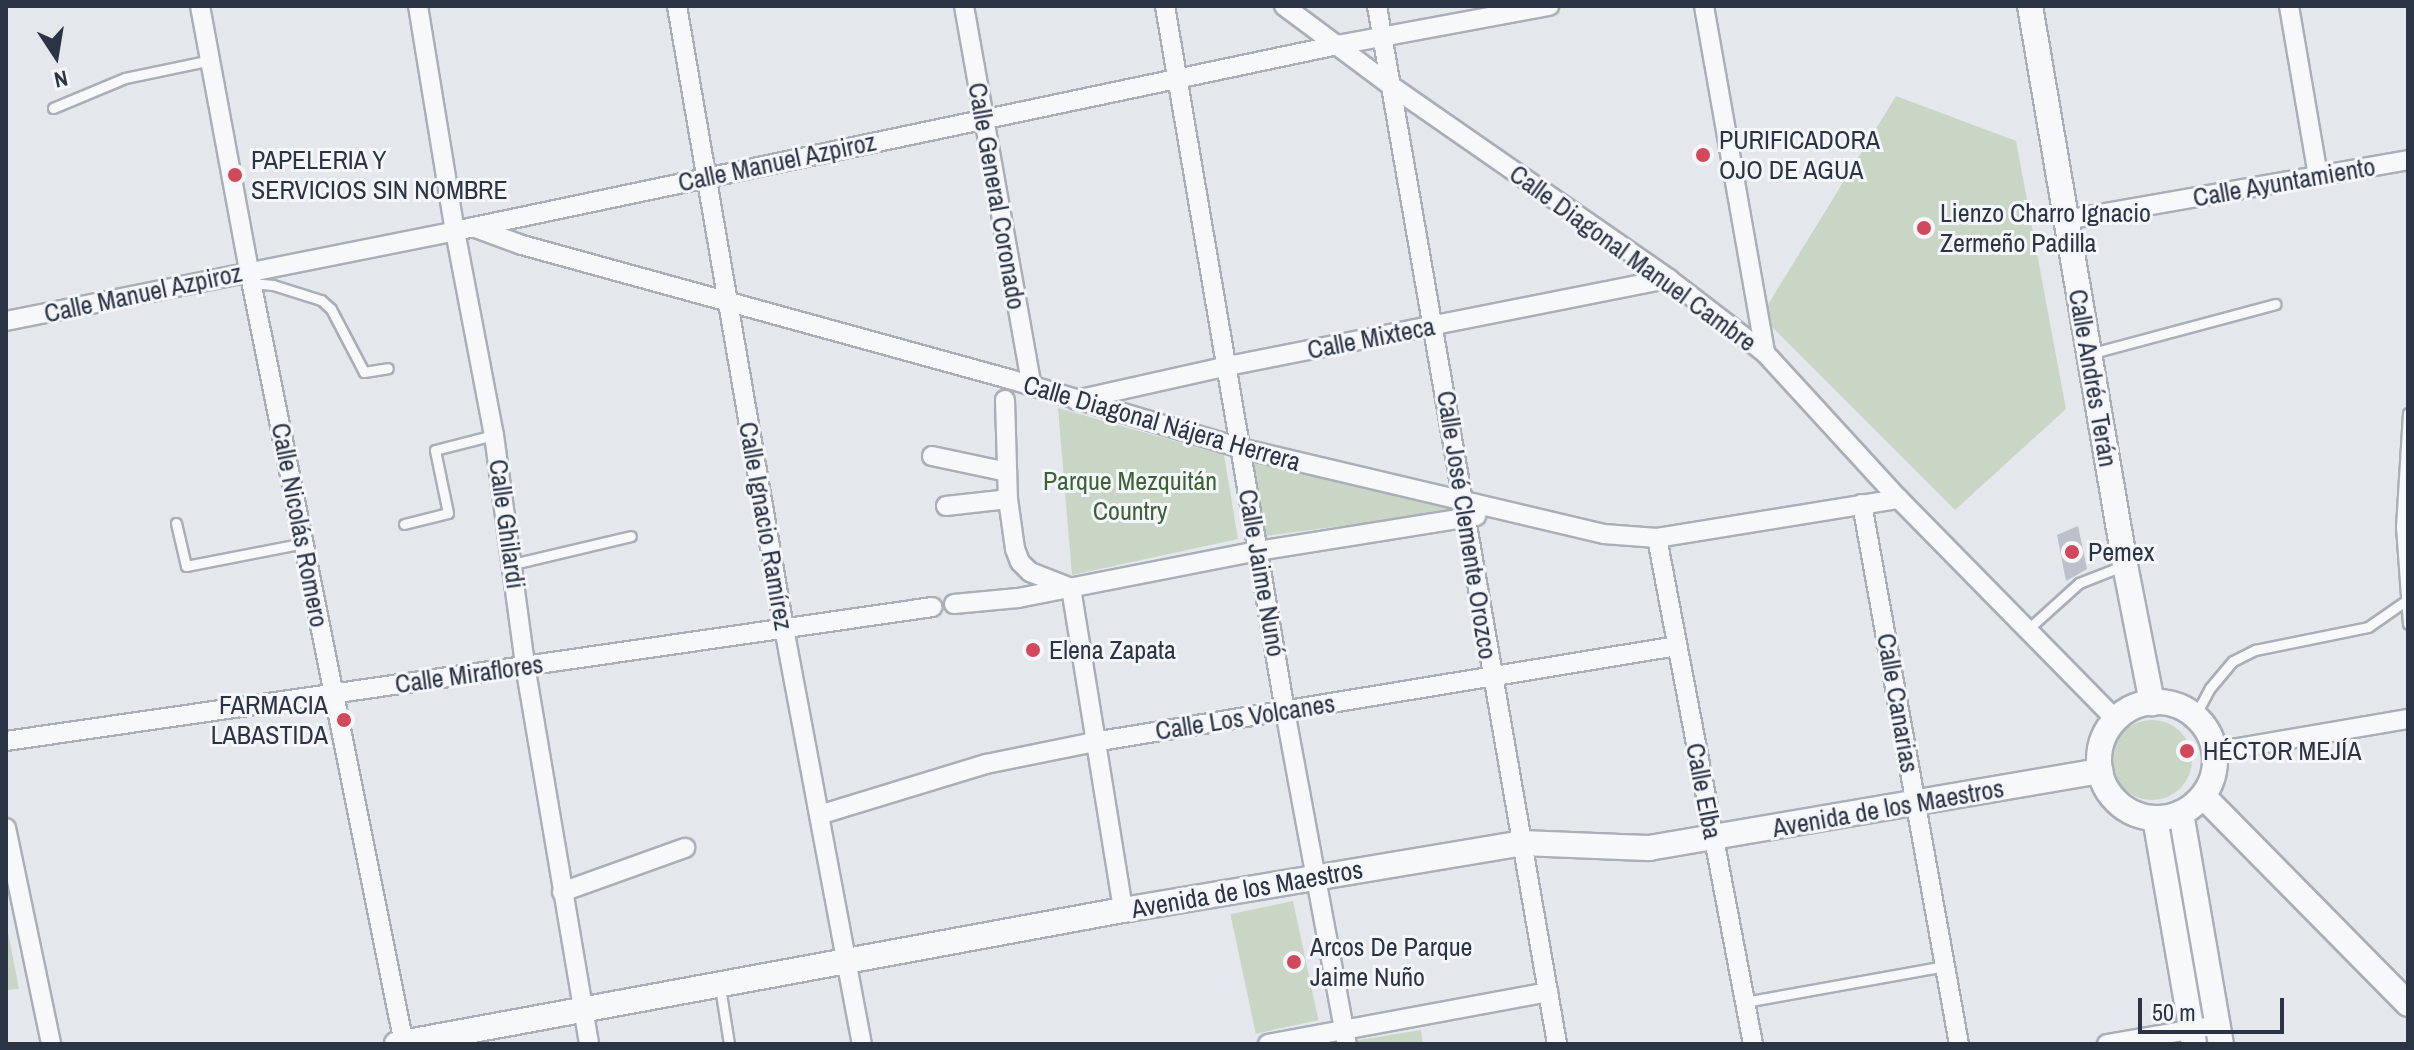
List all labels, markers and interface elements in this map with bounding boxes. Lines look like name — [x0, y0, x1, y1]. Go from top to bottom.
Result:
north arrow — [16, 16, 96, 96]
text: N — [51, 63, 70, 96]
street label: Calle General Coronado — [962, 80, 1032, 312]
place label: PURIFICADORA OJO DE AGUA — [1719, 124, 1880, 186]
street label: Calle Manuel Azpiroz — [675, 126, 879, 198]
place label: PAPELERIA Y SERVICIOS SIN NOMBRE — [251, 144, 508, 206]
marker: PURIFICADORA OJO DE AGUA — [1694, 146, 1712, 164]
street label: Calle Ayuntamiento — [2190, 151, 2378, 213]
street label: Calle Diagonal Manuel Cambre — [1504, 158, 1762, 358]
marker: PAPELERIA Y SERVICIOS SIN NOMBRE — [226, 166, 244, 184]
place label: Lienzo Charro Ignacio Zermeño Padilla — [1940, 197, 2151, 258]
marker: Lienzo Charro Ignacio Zermeño Padilla — [1915, 219, 1933, 237]
street label: Calle Manuel Azpiroz — [41, 257, 245, 329]
street label: Calle Andrés Terán — [2062, 286, 2124, 470]
street label: Calle Mixteca — [1305, 310, 1437, 366]
street label: Calle Diagonal Nájera Herrera — [1020, 368, 1304, 478]
street label: Calle José Clemente Orozco — [1430, 389, 1504, 661]
street label: Calle Ignacio Ramírez — [732, 419, 800, 633]
street label: Calle Nicolás Romero — [265, 420, 335, 630]
street label: Calle Ghilardi — [482, 457, 532, 591]
park label: Parque Mezquitán Country — [1043, 465, 1217, 526]
street label: Calle Jaime Nunó — [1232, 487, 1292, 659]
place label: Pemex — [2088, 536, 2154, 568]
marker: Pemex — [2063, 543, 2081, 561]
street label: Calle Canarias — [1870, 631, 1926, 775]
place label: Elena Zapata — [1049, 634, 1176, 666]
marker: Elena Zapata — [1024, 641, 1042, 659]
street label: Calle Miraflores — [393, 648, 545, 700]
street label: Calle Los Volcanes — [1153, 687, 1337, 747]
place label: FARMACIA LABASTIDA — [211, 689, 328, 750]
marker: FARMACIA LABASTIDA — [335, 711, 353, 729]
place label: HÉCTOR MEJÍA — [2203, 735, 2361, 767]
street label: Calle Elba — [1679, 740, 1729, 842]
marker: HÉCTOR MEJÍA — [2178, 742, 2196, 760]
street label: Avenida de los Maestros — [1770, 772, 2006, 844]
street label: Avenida de los Maestros — [1129, 853, 1365, 925]
place label: Arcos De Parque Jaime Nuño — [1310, 931, 1472, 992]
marker: Arcos De Parque Jaime Nuño — [1285, 953, 1303, 971]
scale bar — [2142, 982, 2288, 1032]
text: 50 m — [2152, 996, 2196, 1028]

